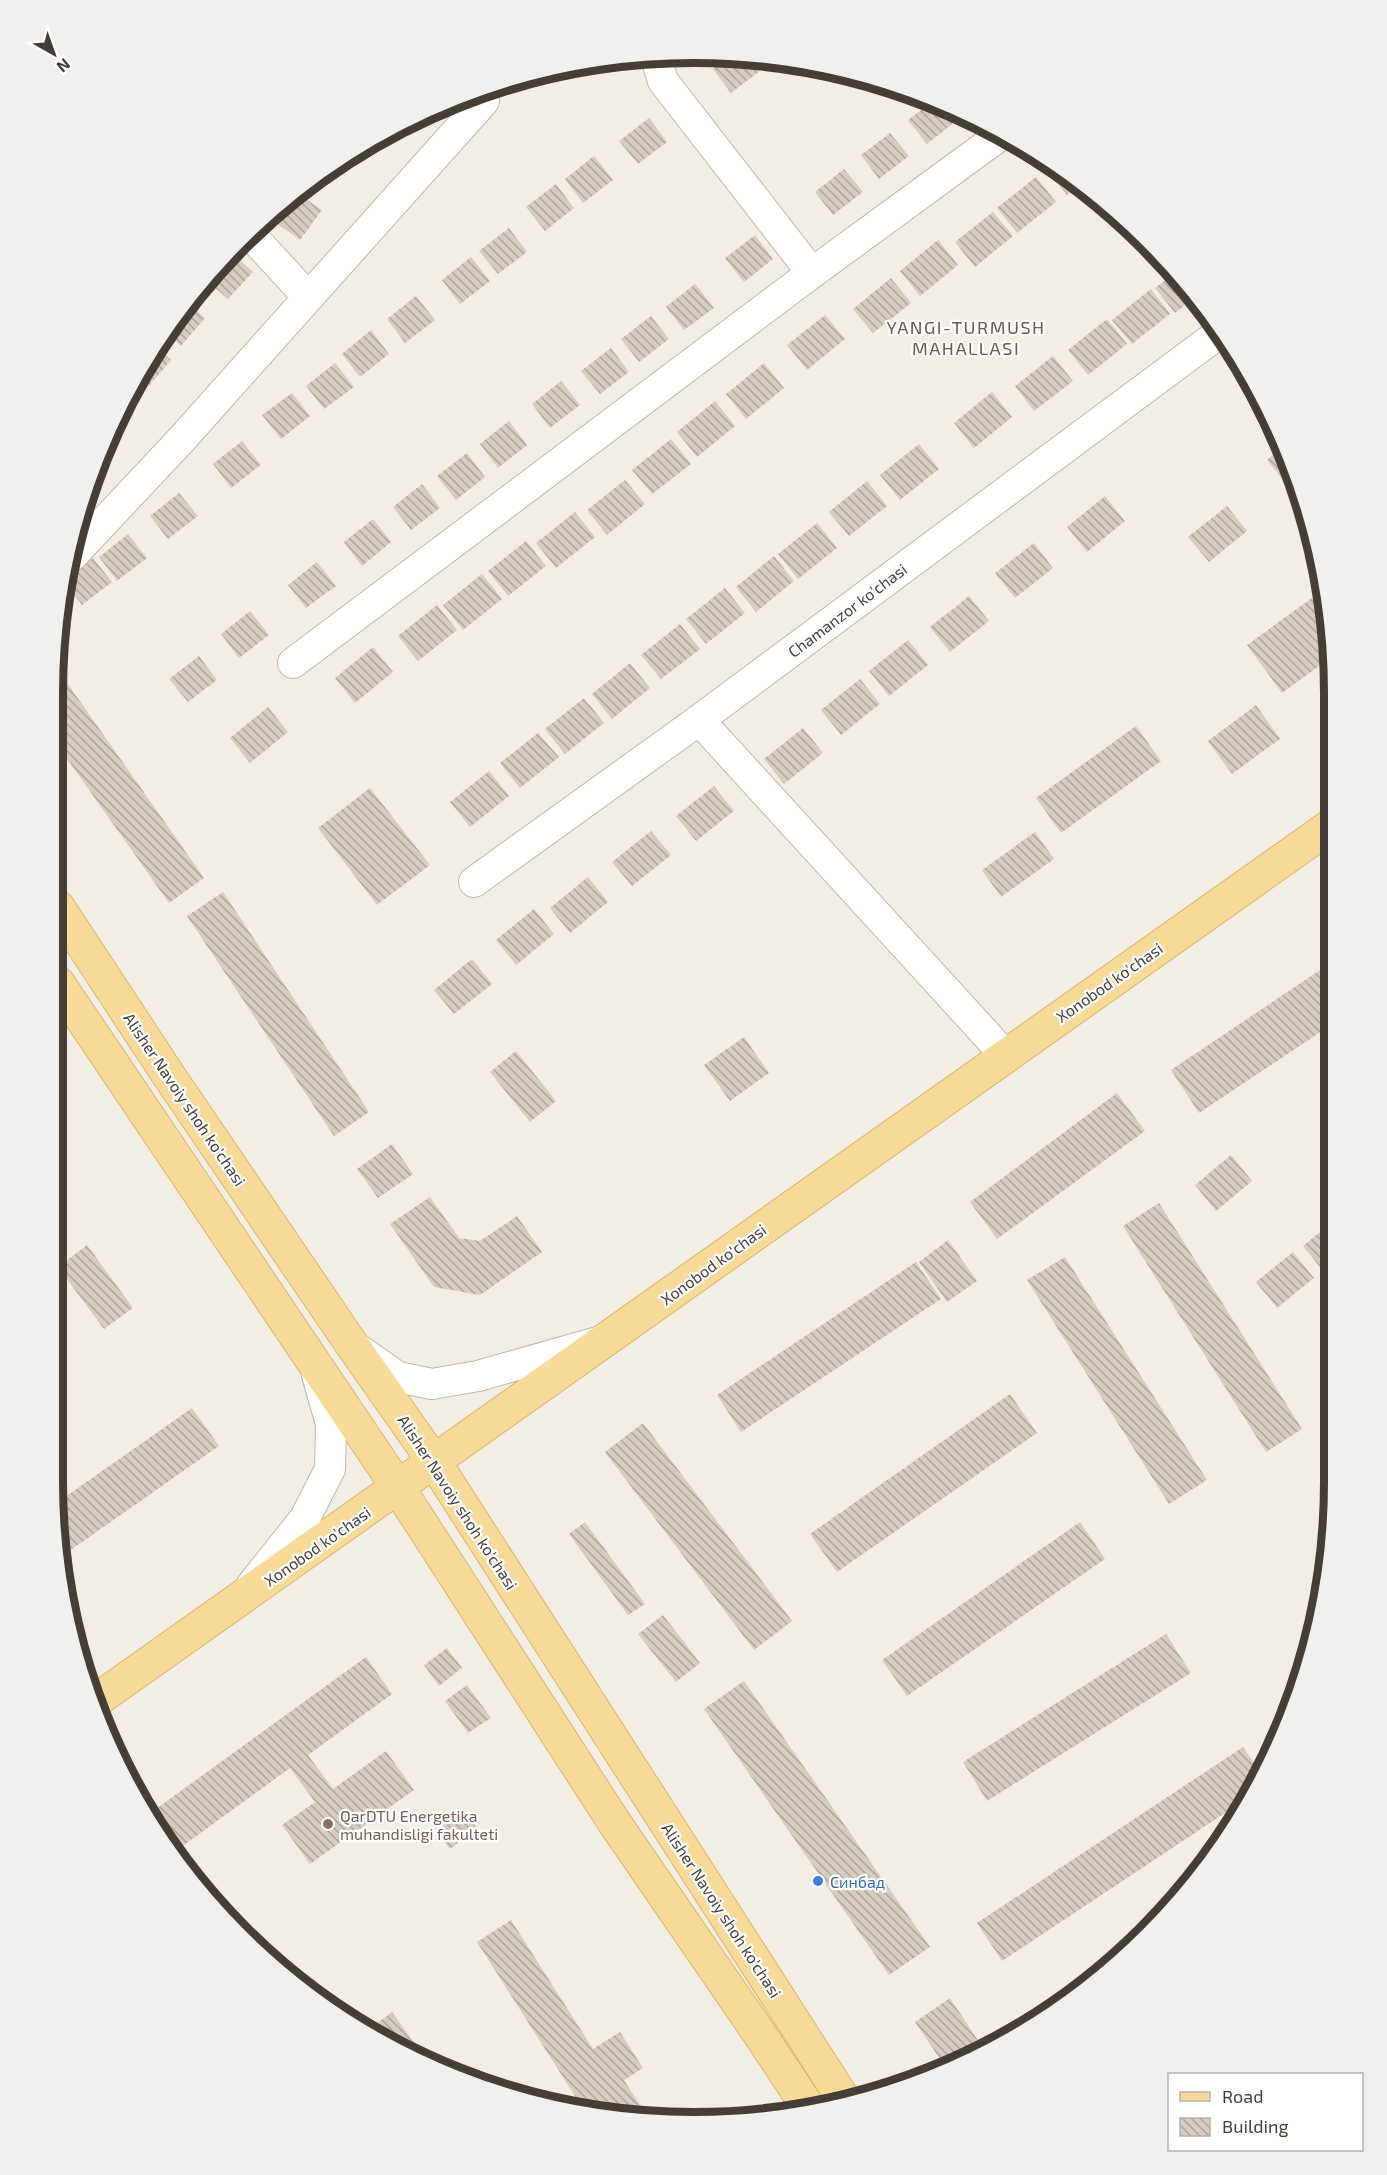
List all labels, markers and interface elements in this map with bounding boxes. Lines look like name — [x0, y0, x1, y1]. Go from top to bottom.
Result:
north arrow — [24, 24, 84, 84]
text: N — [53, 55, 74, 77]
district label: YANGI-TURMUSH MAHALLASI — [886, 316, 1046, 359]
street label: Chamanzor ko'chasi — [784, 559, 910, 661]
street label: Xonobod ko'chasi — [1052, 938, 1166, 1026]
street label: Alisher Navoiy shoh ko'chasi — [120, 1009, 250, 1189]
street label: Xonobod ko'chasi — [657, 1219, 769, 1309]
street label: Alisher Navoiy shoh ko'chasi — [394, 1411, 522, 1593]
street label: Xonobod ko'chasi — [260, 1502, 374, 1590]
place label: QarDTU Energetika muhandisligi fakulteti — [340, 1806, 498, 1843]
marker: QarDTU Energetika muhandisligi fakulteti — [321, 1817, 335, 1831]
street label: Alisher Navoiy shoh ko'chasi — [658, 1819, 786, 2001]
place label: Синбад — [830, 1872, 885, 1891]
marker: Синбад — [811, 1874, 825, 1888]
legend — [1168, 2073, 1363, 2151]
text: Road — [1222, 2085, 1263, 2107]
text: Building — [1222, 2115, 1289, 2137]

